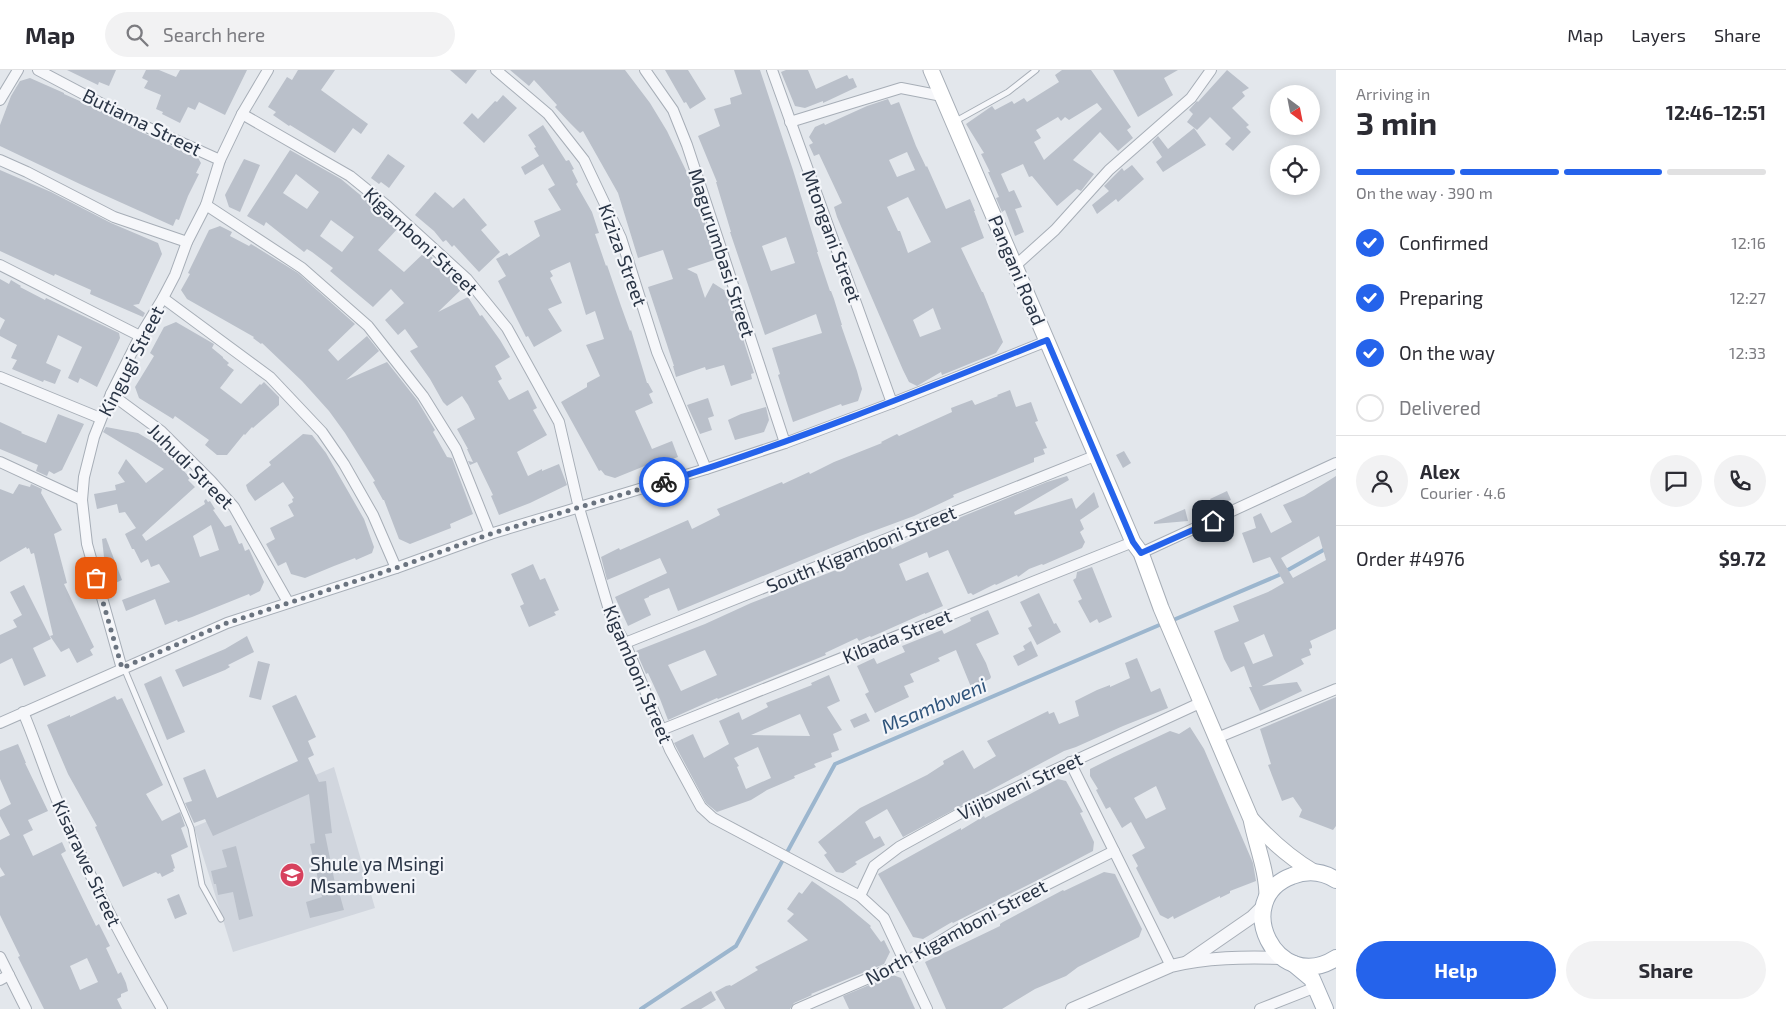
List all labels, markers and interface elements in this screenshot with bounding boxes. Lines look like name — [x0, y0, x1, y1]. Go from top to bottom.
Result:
search box — [105, 12, 455, 57]
text: Map — [25, 20, 75, 49]
icon: search — [123, 21, 151, 49]
text: Search here — [163, 23, 265, 46]
text: Map — [1567, 24, 1603, 46]
text: Layers — [1631, 24, 1686, 46]
text: Share — [1714, 24, 1761, 46]
street label: Butiama Street — [79, 83, 205, 160]
text: Arriving in — [1356, 84, 1430, 103]
north arrow — [1270, 85, 1320, 135]
map controls — [1270, 85, 1320, 195]
text: 12:46–12:51 — [1666, 101, 1766, 124]
text: 3 min — [1356, 103, 1437, 141]
button: locate — [1270, 145, 1320, 195]
street label: Magurumbasi Street — [684, 165, 761, 340]
street label: Mtongani Street — [798, 166, 867, 305]
street label: Kigamboni Street — [359, 182, 483, 299]
text: On the way · 390 m — [1356, 183, 1493, 202]
street label: Kiziza Street — [594, 200, 653, 309]
street label: Pangani Road — [984, 211, 1051, 328]
icon: check — [1356, 229, 1384, 257]
text: Confirmed — [1399, 231, 1489, 254]
text: 12:16 — [1731, 233, 1766, 252]
icon: check — [1356, 284, 1384, 312]
text: Preparing — [1399, 286, 1483, 309]
text: 12:27 — [1730, 288, 1766, 307]
street label: Kingugi Street — [93, 302, 168, 420]
icon: check — [1356, 339, 1384, 367]
text: On the way — [1399, 341, 1495, 364]
text: 12:33 — [1729, 343, 1766, 362]
text: Delivered — [1399, 396, 1481, 419]
street label: Juhudi Street — [144, 418, 239, 513]
button: person — [1356, 455, 1408, 507]
button: chat — [1650, 455, 1702, 507]
button: phone — [1714, 455, 1766, 507]
courier — [639, 457, 689, 507]
text: Alex — [1420, 460, 1460, 483]
icon: bike — [650, 468, 678, 496]
text: Courier · 4.6 — [1420, 483, 1506, 502]
street label: South Kigamboni Street — [763, 500, 959, 597]
pin — [1192, 500, 1234, 542]
icon: home — [1199, 507, 1227, 535]
text: Order #4976 — [1356, 547, 1465, 570]
text: $9.72 — [1719, 547, 1766, 570]
pin — [75, 557, 117, 599]
icon: bag — [82, 564, 110, 592]
street label: Kigamboni Street — [599, 601, 678, 746]
street label: Kibada Street — [839, 603, 955, 668]
water label: Msambweni — [877, 672, 990, 738]
street label: Vijibweni Street — [954, 747, 1086, 825]
street label: Kisarawe Street — [48, 796, 127, 930]
place label: Shule ya Msingi Msambweni — [310, 852, 444, 897]
school or university icon: Shule ya Msingi Msambweni — [279, 862, 305, 888]
street label: North Kigamboni Street — [861, 874, 1050, 989]
button: Help — [1356, 941, 1556, 999]
button: Share — [1566, 941, 1766, 999]

